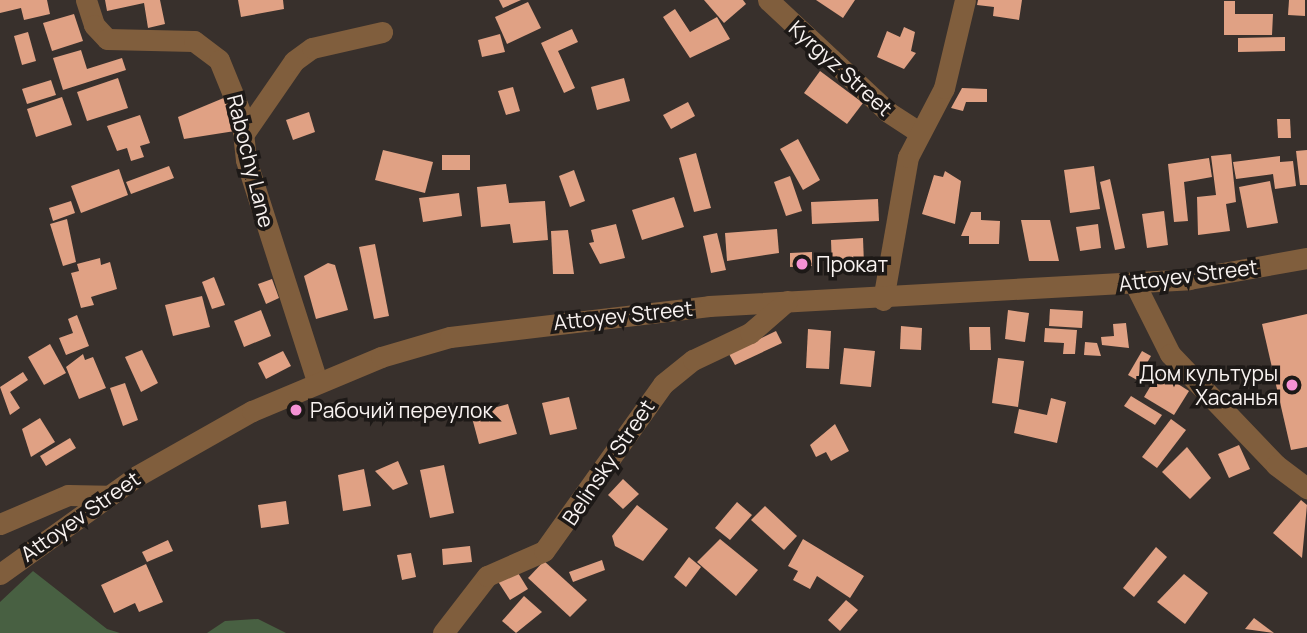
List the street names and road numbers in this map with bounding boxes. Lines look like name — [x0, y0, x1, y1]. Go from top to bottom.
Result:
street label: Kyrgyz Street — [784, 15, 898, 121]
street label: Rabochy Lane — [222, 92, 280, 230]
street label: Attoyev Street — [1117, 254, 1259, 296]
street label: Attoyev Street — [552, 295, 694, 335]
street label: Belinsky Street — [557, 395, 659, 529]
street label: Attoyev Street — [15, 466, 145, 566]

